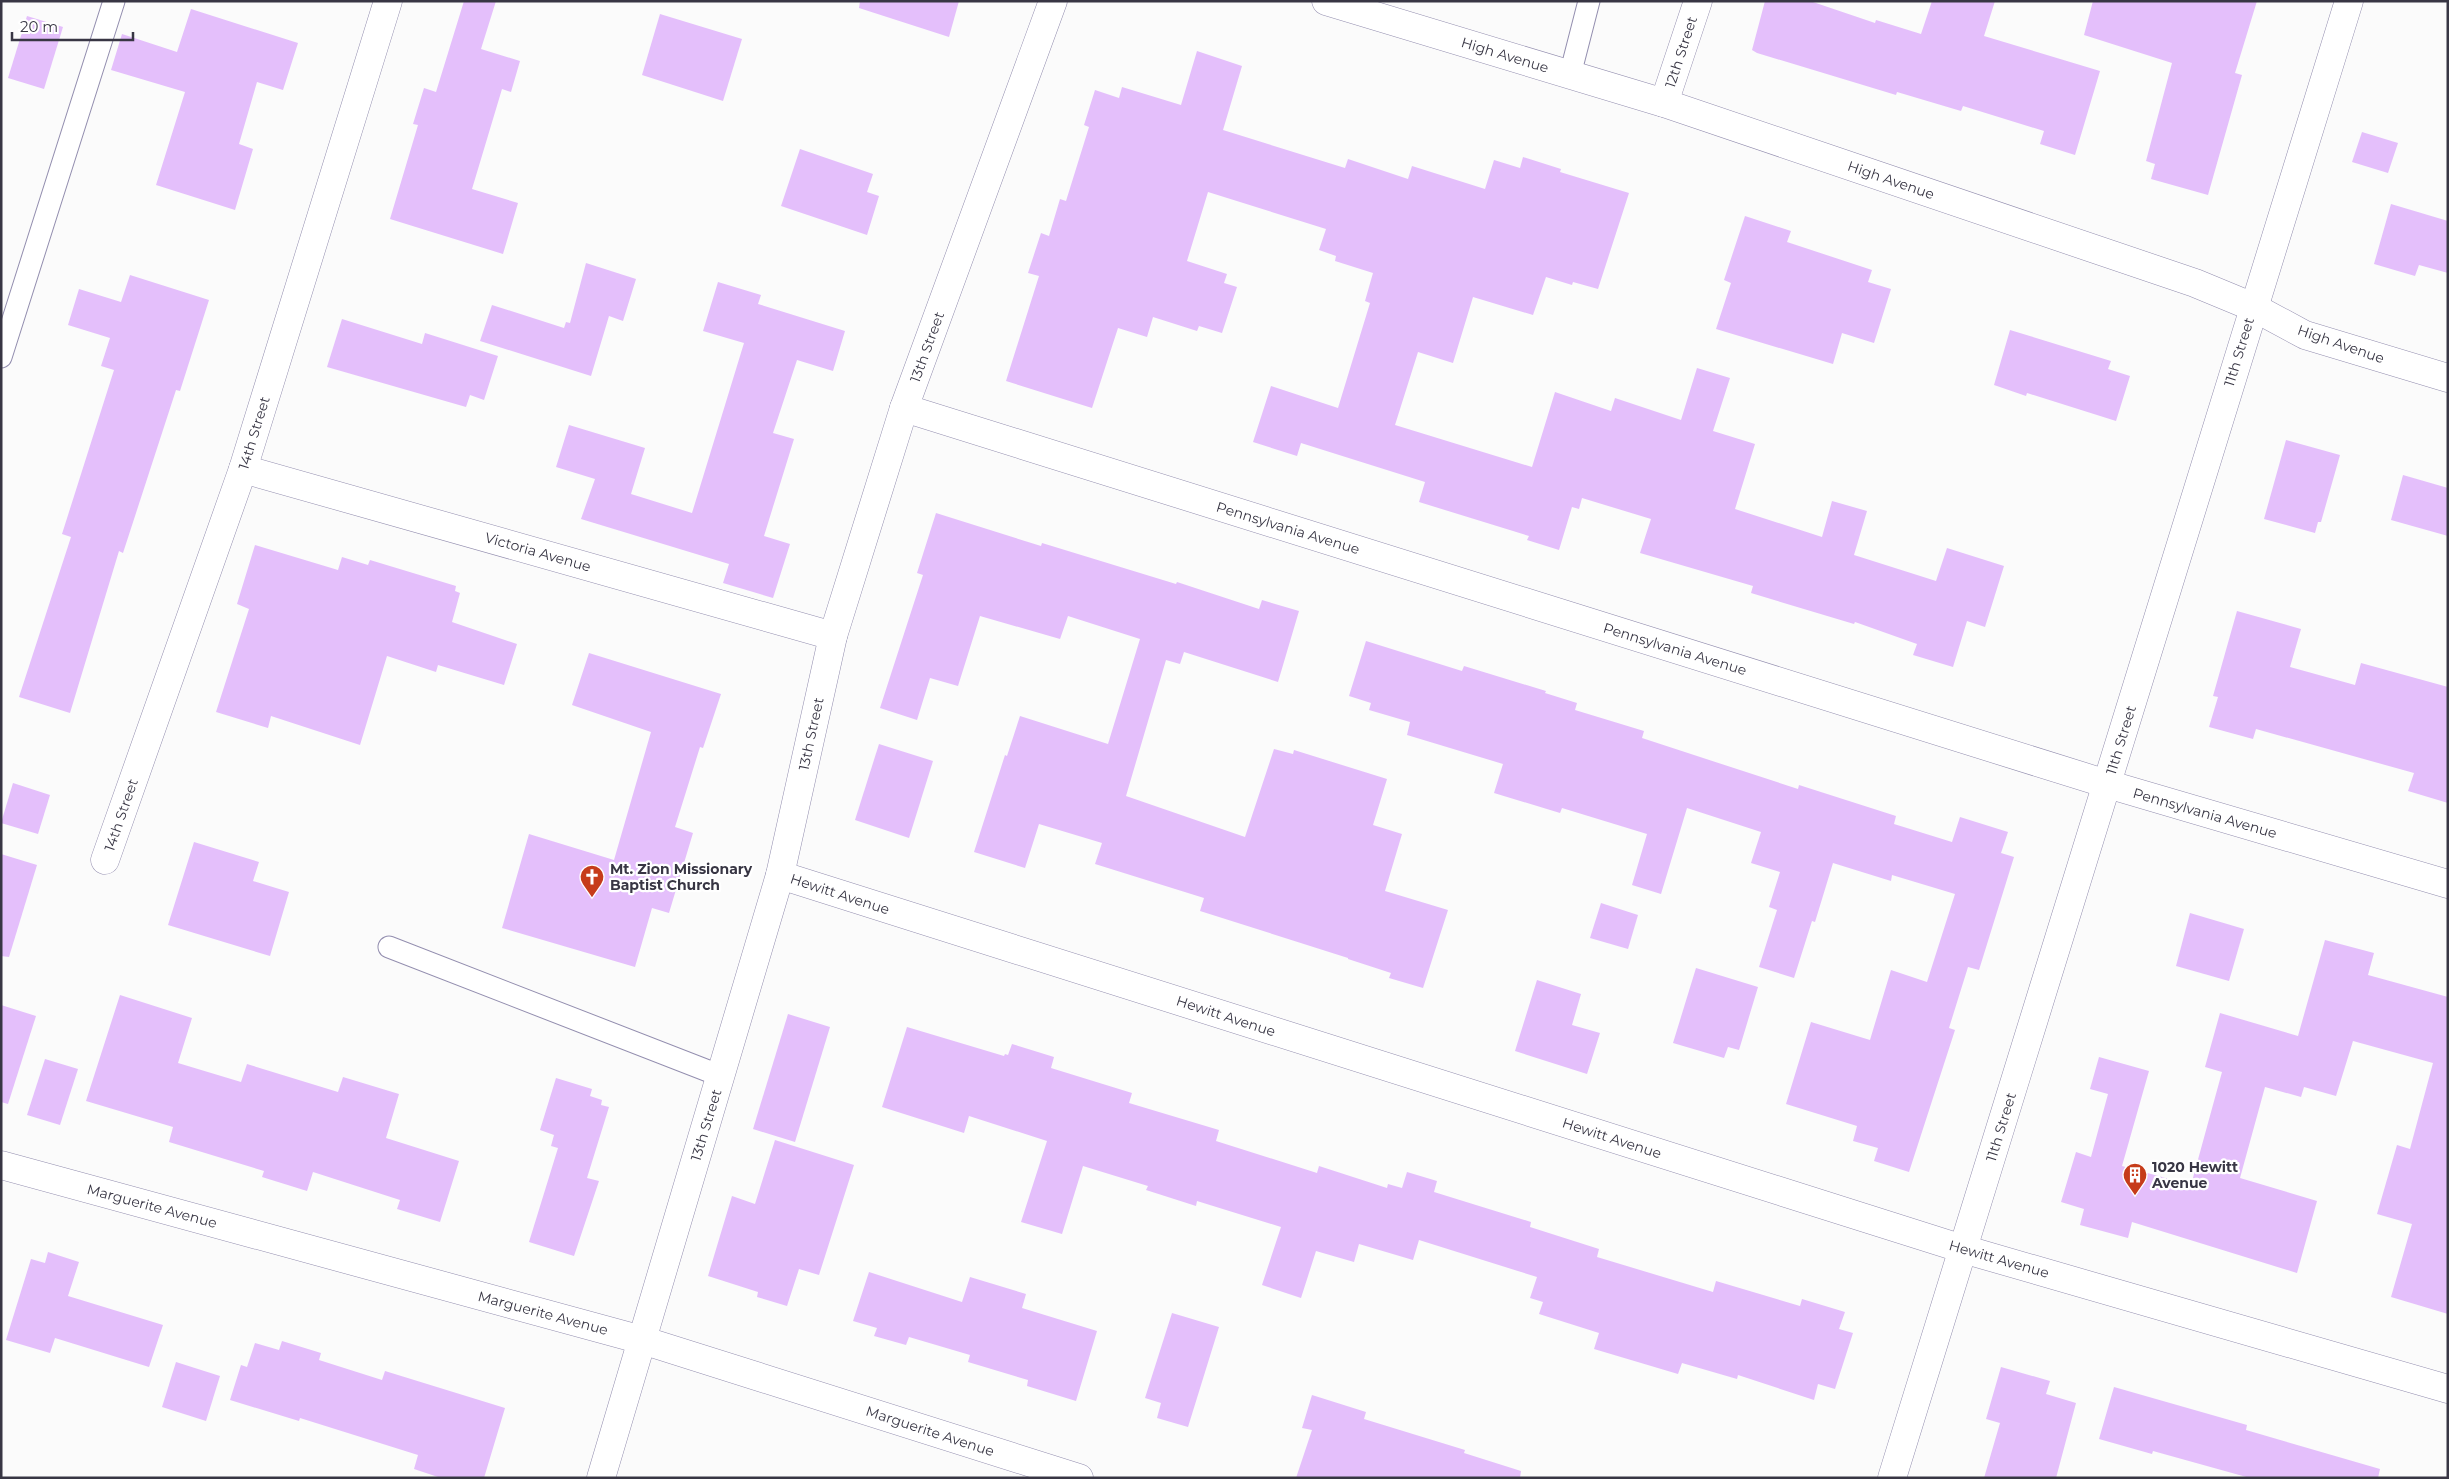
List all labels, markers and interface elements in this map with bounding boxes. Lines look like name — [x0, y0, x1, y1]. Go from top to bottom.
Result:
scale bar — [12, 10, 134, 42]
street label: 12th Street — [1661, 14, 1701, 90]
text: 20 m — [20, 17, 58, 36]
street label: High Avenue — [1459, 33, 1551, 77]
street label: High Avenue — [1845, 157, 1937, 203]
street label: 13th Street — [906, 309, 948, 385]
street label: 11th Street — [2220, 315, 2258, 389]
street label: High Avenue — [2295, 321, 2387, 367]
street label: 14th Street — [234, 394, 274, 472]
street label: Pennsylvania Avenue — [1214, 498, 1362, 558]
street label: Victoria Avenue — [483, 528, 593, 576]
street label: Pennsylvania Avenue — [1601, 619, 1749, 679]
street label: 13th Street — [794, 696, 828, 772]
street label: 11th Street — [2102, 703, 2140, 777]
street label: 14th Street — [100, 776, 142, 854]
street label: Pennsylvania Avenue — [2131, 784, 2279, 842]
place label: Mt. Zion Missionary Baptist Church — [610, 860, 753, 894]
church icon: Mt. Zion Missionary Baptist Church — [579, 864, 605, 898]
street label: Hewitt Avenue — [788, 869, 892, 919]
street label: Hewitt Avenue — [1174, 991, 1278, 1041]
street label: 13th Street — [687, 1087, 726, 1163]
street label: 11th Street — [1982, 1090, 2020, 1164]
street label: Hewitt Avenue — [1560, 1113, 1664, 1163]
place label: 1020 Hewitt Avenue — [2151, 1158, 2238, 1192]
building icon: 1020 Hewitt Avenue — [2122, 1162, 2148, 1196]
street label: Marguerite Avenue — [85, 1180, 219, 1232]
street label: Hewitt Avenue — [1947, 1236, 2051, 1282]
street label: Marguerite Avenue — [476, 1287, 610, 1339]
street label: Marguerite Avenue — [863, 1402, 997, 1460]

